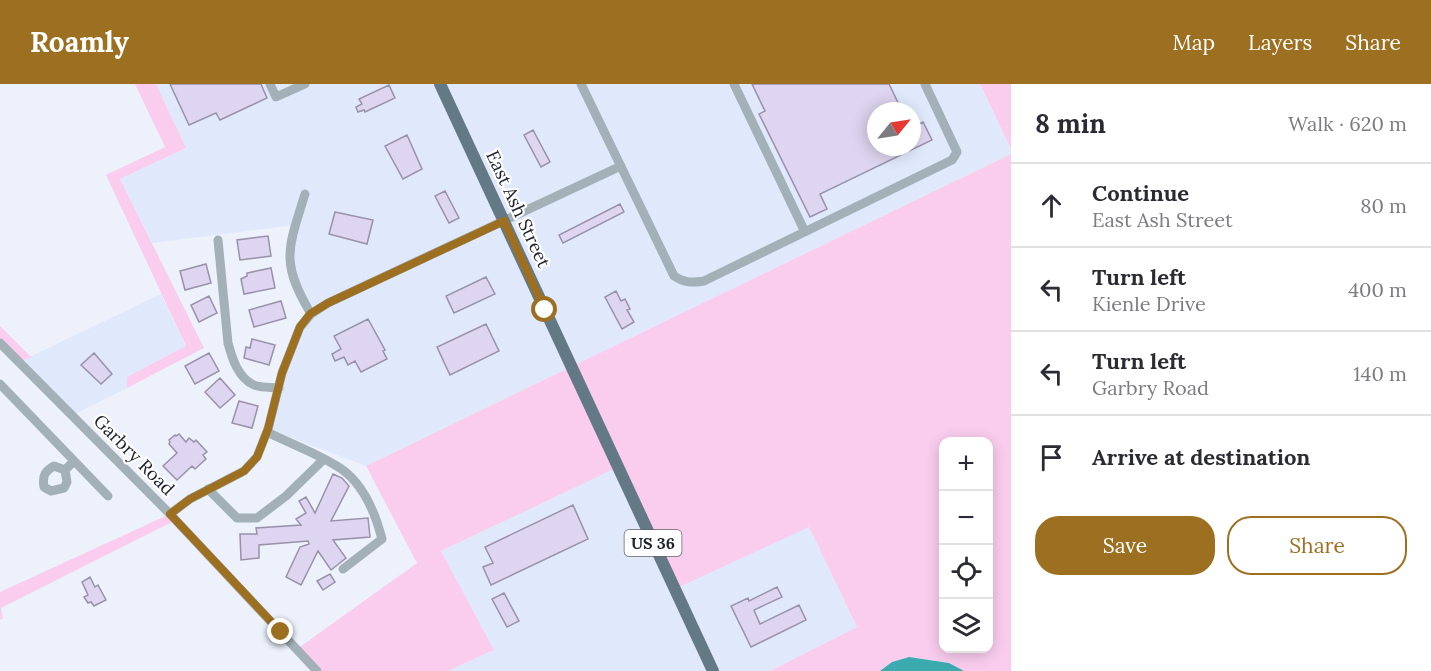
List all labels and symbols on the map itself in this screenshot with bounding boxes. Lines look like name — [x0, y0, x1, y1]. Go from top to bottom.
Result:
north arrow — [867, 102, 921, 156]
street label: East Ash Street — [481, 147, 556, 271]
route start — [531, 296, 557, 322]
street label: Garbry Road — [89, 409, 180, 500]
road number: US 36 — [624, 530, 682, 556]
route end — [267, 618, 293, 644]

